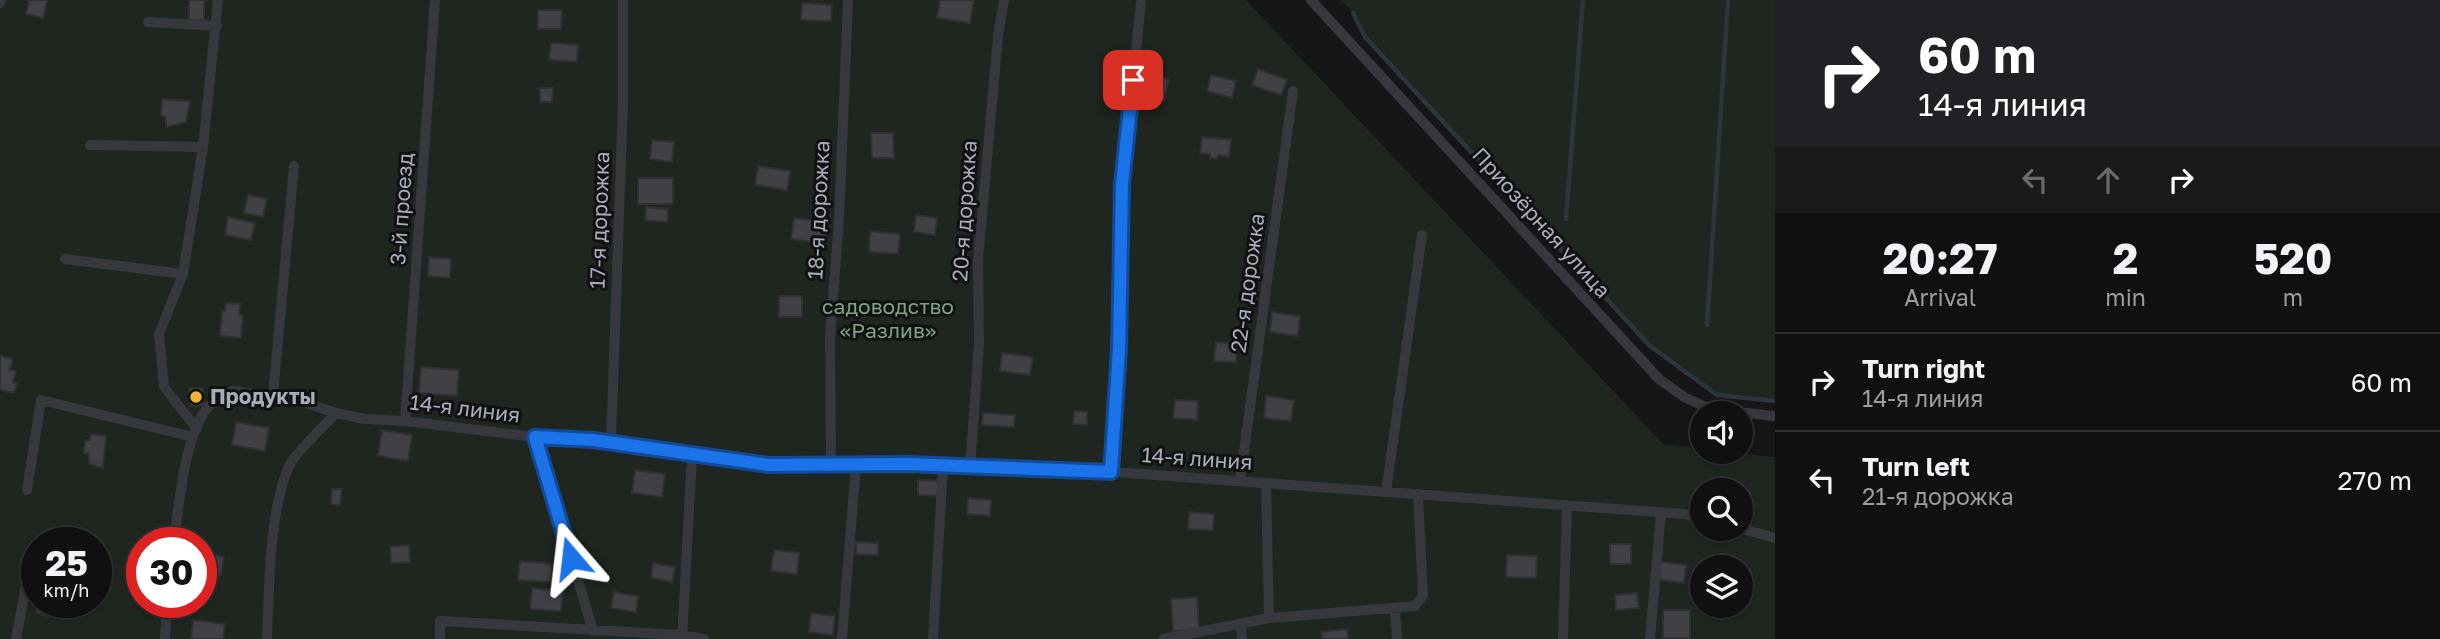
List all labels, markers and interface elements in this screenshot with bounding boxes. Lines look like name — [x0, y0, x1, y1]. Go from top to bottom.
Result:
text: 60 m — [1918, 25, 2036, 84]
icon: right — [1803, 28, 1894, 119]
pin — [1103, 50, 1163, 110]
icon: arrive — [1114, 61, 1152, 99]
text: 14-я линия — [1918, 85, 2087, 123]
street label: 18-я дорожка — [801, 140, 835, 280]
street label: 20-я дорожка — [946, 140, 982, 282]
street label: Приозёрная улица — [1467, 142, 1616, 303]
street label: 17-я дорожка — [584, 151, 614, 289]
street label: 3-й проезд — [384, 152, 418, 266]
icon: left — [2016, 161, 2054, 199]
icon: ahead — [2089, 161, 2127, 199]
icon: right — [2162, 161, 2200, 199]
street label: 22-я дорожка — [1224, 211, 1270, 354]
text: 20:27 — [1883, 233, 1998, 283]
text: 2 — [2113, 233, 2138, 283]
text: 520 — [2254, 233, 2332, 283]
text: Arrival — [1904, 283, 1976, 311]
text: min — [2105, 283, 2146, 311]
text: m — [2283, 283, 2303, 311]
park label: садоводство «Разлив» — [822, 293, 954, 343]
text: Turn right — [1862, 353, 1985, 384]
icon: right — [1803, 363, 1841, 401]
text: 60 m — [2351, 367, 2412, 398]
place label: Продукты — [210, 383, 316, 409]
text: 14-я линия — [1862, 384, 1983, 412]
street label: 14-я линия — [409, 388, 522, 428]
marker: Продукты — [188, 389, 204, 405]
map controls — [1690, 401, 1753, 618]
button: sound — [1690, 401, 1753, 464]
street label: 14-я линия — [1141, 441, 1253, 475]
text: Turn left — [1862, 451, 1970, 482]
icon: left — [1803, 461, 1841, 499]
text: 270 m — [2338, 465, 2412, 496]
button: search — [1690, 478, 1753, 541]
text: 21-я дорожка — [1862, 482, 2014, 510]
position arrow — [534, 521, 608, 595]
speed limit sign: 30 — [126, 527, 217, 618]
text: 25 — [45, 542, 88, 584]
button: layers — [1690, 555, 1753, 618]
text: km/h — [44, 579, 89, 601]

